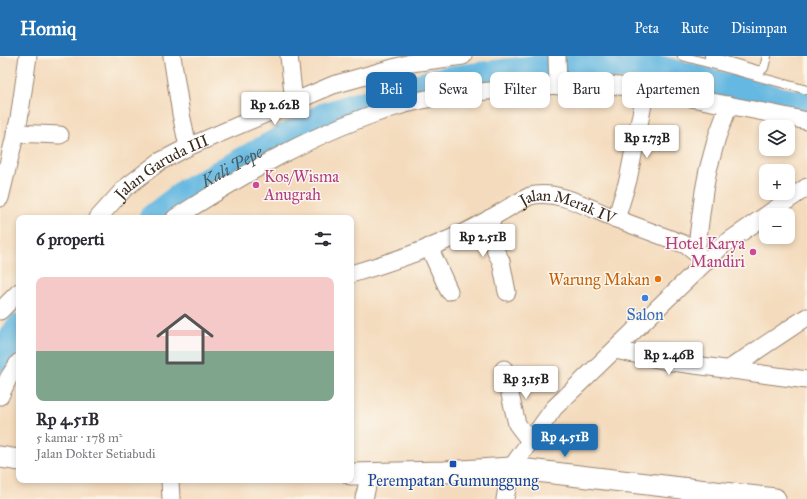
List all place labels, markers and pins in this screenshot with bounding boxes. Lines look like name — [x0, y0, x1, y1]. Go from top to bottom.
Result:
pin: Rp 2.62B — [234, 92, 316, 126]
pin: Rp 1.73B — [606, 125, 688, 159]
place label: Kos/Wisma Anugrah — [263, 167, 339, 205]
marker: Kos/Wisma Anugrah — [251, 180, 261, 190]
pin: Rp 2.51B — [442, 224, 524, 258]
place label: Hotel Karya Mandiri — [665, 234, 746, 271]
marker: Hotel Karya Mandiri — [748, 247, 758, 257]
place label: Warung Makan — [549, 270, 650, 290]
marker: Warung Makan — [653, 274, 663, 284]
marker: Salon — [640, 293, 650, 303]
place label: Salon — [626, 305, 664, 324]
pin: Rp 2.46B — [628, 342, 710, 376]
pin: Rp 3.15B — [485, 366, 567, 400]
pin: Rp 4.51B — [524, 424, 606, 458]
marker: Perempatan Gumunggung — [448, 459, 458, 469]
place label: Perempatan Gumunggung — [367, 471, 539, 491]

